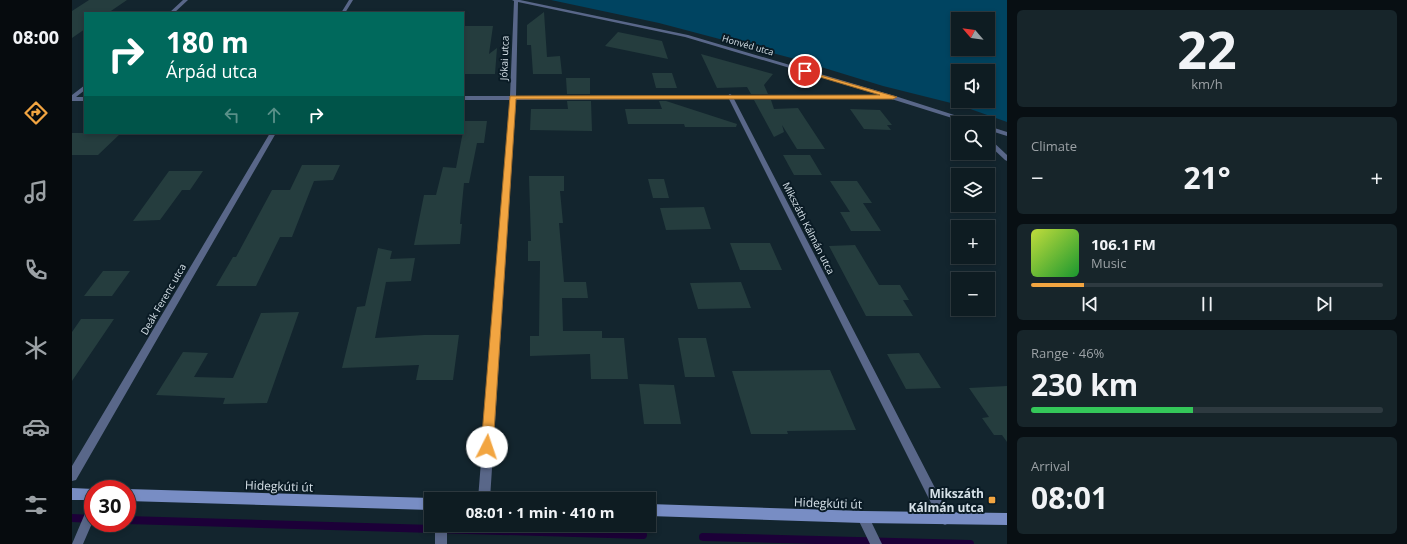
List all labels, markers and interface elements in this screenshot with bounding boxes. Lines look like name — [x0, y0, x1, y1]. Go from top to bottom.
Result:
north arrow — [951, 12, 995, 56]
map controls — [951, 12, 995, 316]
text: 22 — [1177, 13, 1237, 84]
text: 180 m — [166, 23, 249, 61]
text: 08:00 — [13, 25, 59, 49]
icon: right — [100, 28, 152, 80]
street label: Honvéd utca — [721, 31, 775, 59]
street label: Jókai utca — [496, 35, 512, 82]
pin — [788, 54, 822, 88]
text: Árpád utca — [166, 59, 258, 83]
icon: arrive — [794, 60, 816, 82]
button: sound — [951, 64, 995, 108]
text: km/h — [1191, 75, 1223, 93]
icon: directions — [22, 99, 50, 127]
icon: left — [221, 104, 243, 126]
icon: ahead — [263, 104, 285, 126]
icon: right — [305, 104, 327, 126]
button: search — [951, 116, 995, 160]
text: Climate — [1031, 137, 1077, 155]
text: 21° — [1183, 157, 1231, 198]
text: − — [1031, 162, 1044, 192]
text: + — [1370, 162, 1383, 192]
button: layers — [951, 168, 995, 212]
icon: music — [22, 178, 50, 206]
street label: Mikszáth Kálmán utca — [780, 179, 838, 277]
button: + — [951, 220, 995, 264]
text: 106.1 FM — [1091, 234, 1156, 254]
text: Music — [1091, 254, 1126, 272]
icon: phone — [22, 256, 50, 284]
street label: Deák Ferenc utca — [137, 261, 189, 337]
button: − — [951, 272, 995, 316]
icon: previous — [1079, 293, 1101, 315]
icon: pause — [1196, 293, 1218, 315]
icon: next — [1313, 293, 1335, 315]
icon: climate — [22, 334, 50, 362]
text: Range · 46% — [1031, 344, 1104, 362]
text: 230 km — [1031, 364, 1138, 405]
icon: car — [22, 413, 50, 441]
position arrow — [466, 426, 508, 468]
text: Arrival — [1031, 457, 1070, 475]
street label: Hidegkúti út — [245, 476, 313, 496]
text: 08:01 — [1031, 477, 1108, 518]
speed limit sign: 30 — [84, 480, 136, 532]
place label: Mikszáth Kálmán utca — [909, 485, 984, 516]
icon: filters — [22, 491, 50, 519]
street label: Hidegkúti út — [794, 493, 862, 513]
marker: Mikszáth Kálmán utca — [987, 495, 997, 505]
text: 08:01 · 1 min · 410 m — [466, 502, 614, 522]

